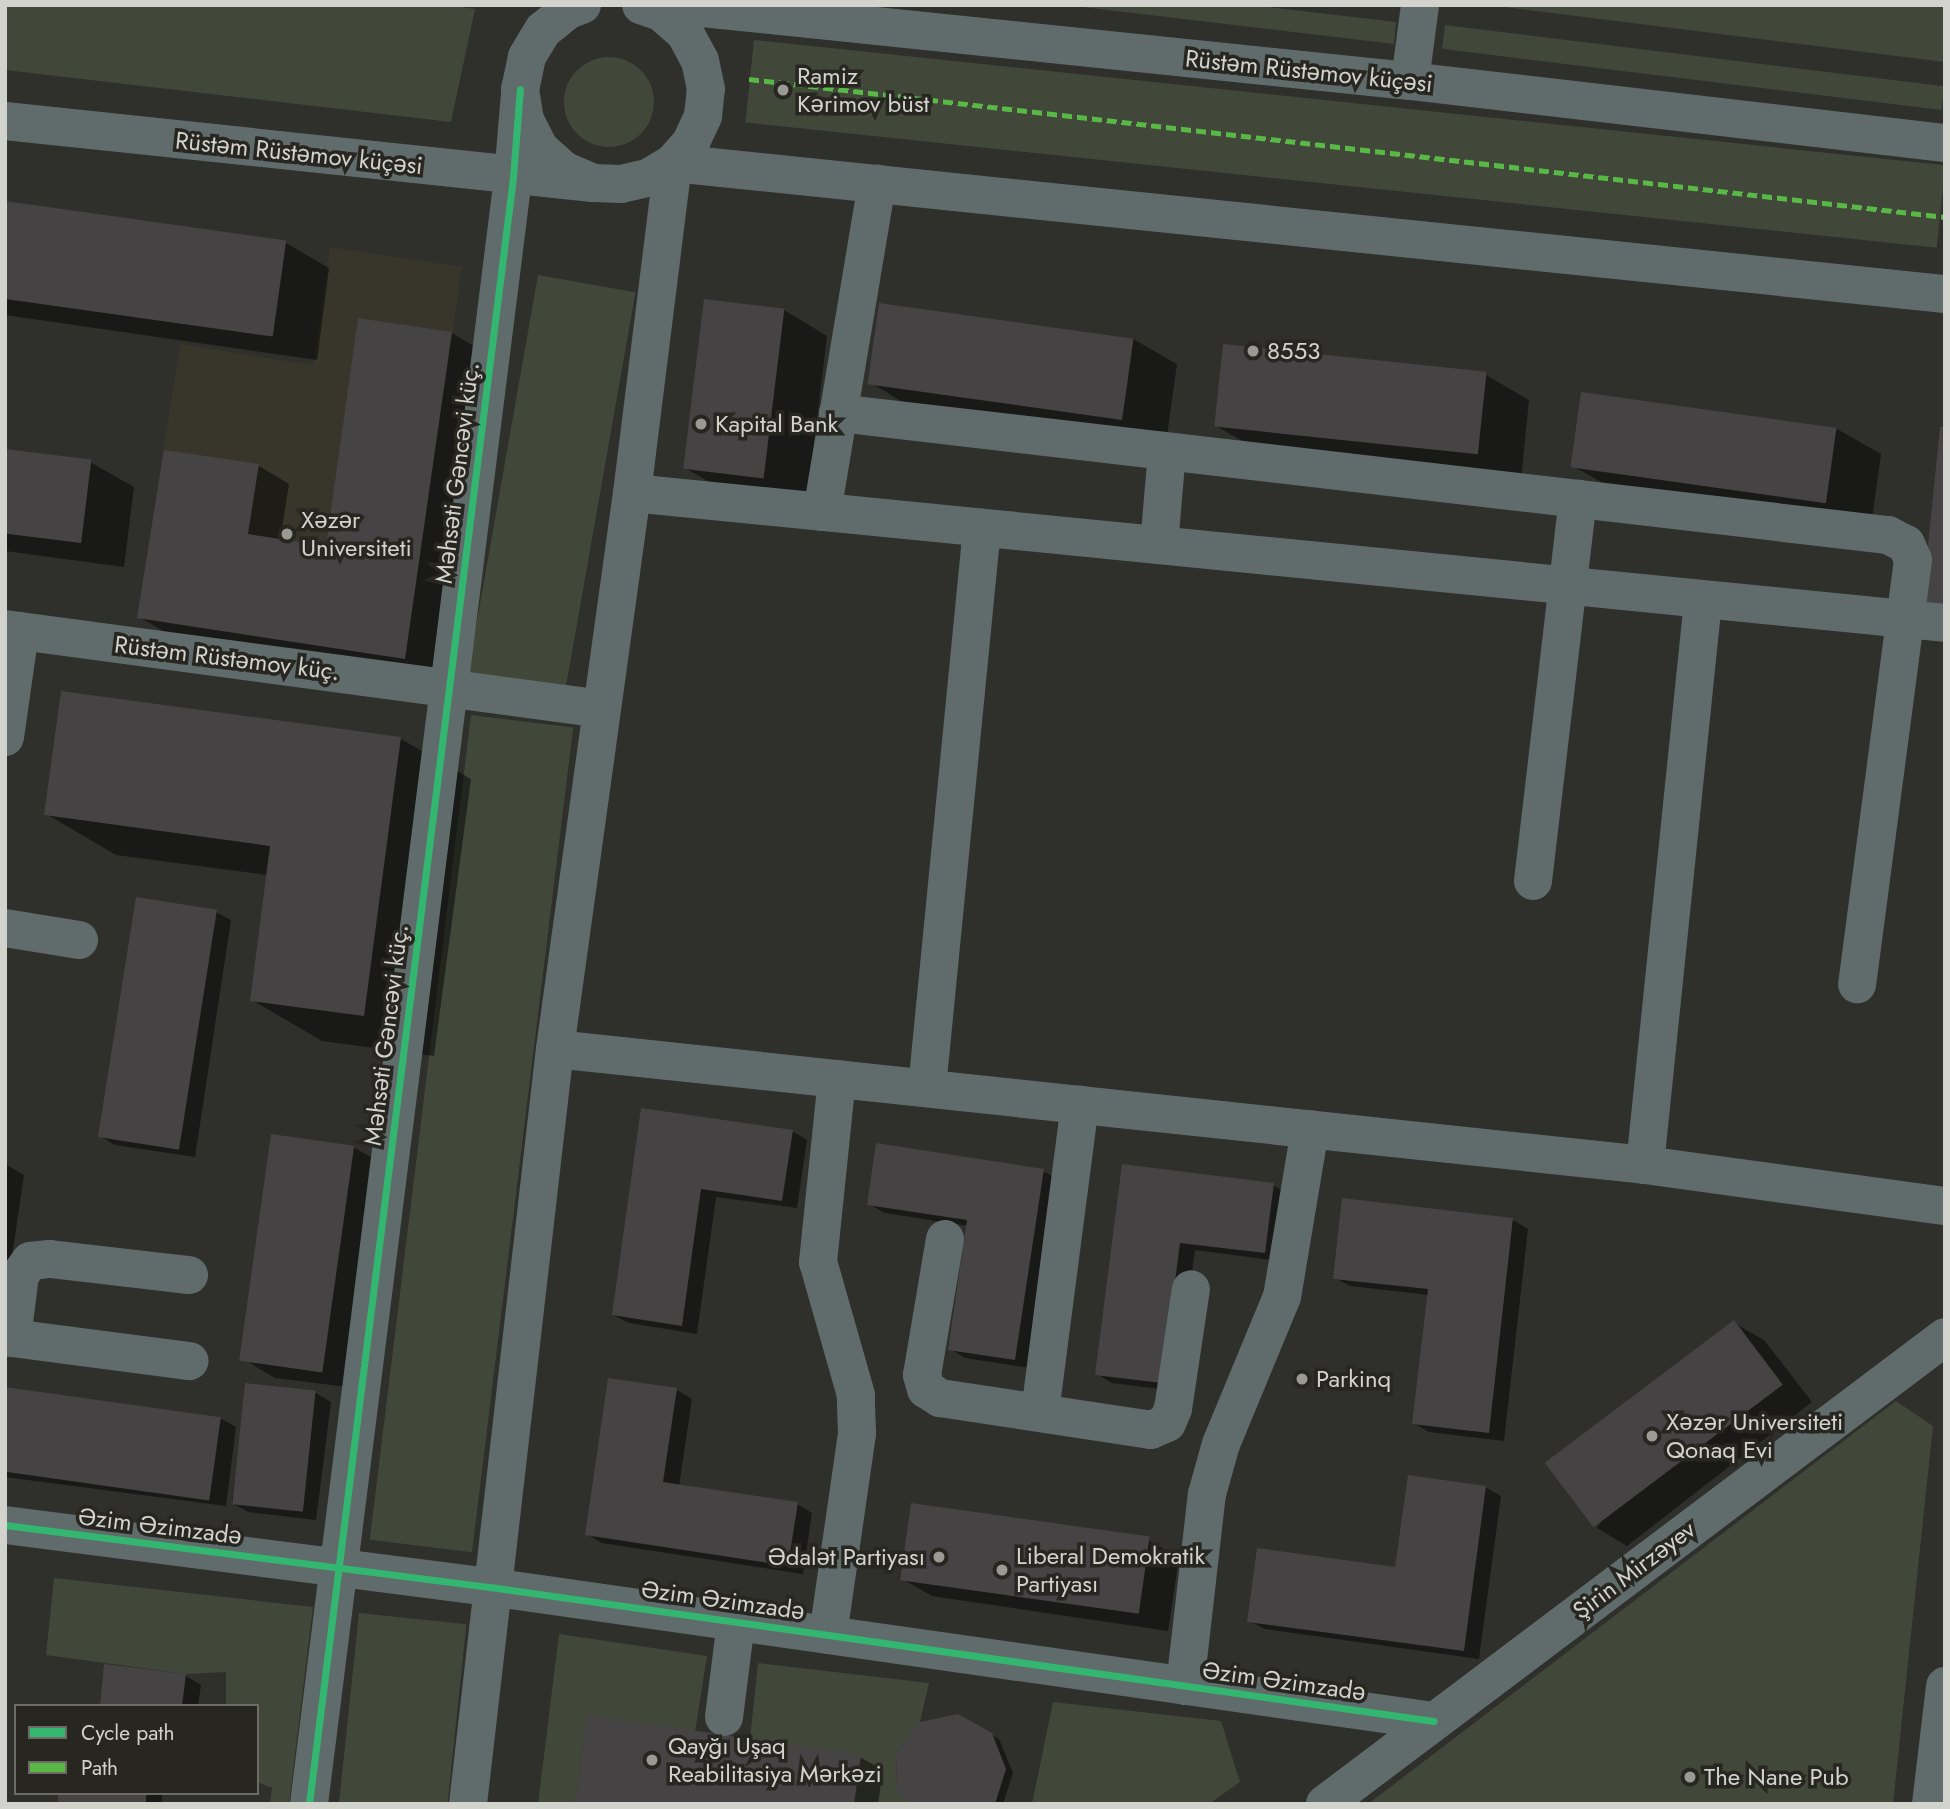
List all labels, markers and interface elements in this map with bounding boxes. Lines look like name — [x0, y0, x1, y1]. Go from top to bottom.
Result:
street label: Rüstəm Rüstəmov küçəsi — [1184, 44, 1434, 98]
place label: Ramiz Kərimov büst — [797, 62, 929, 118]
marker: Ramiz Kərimov büst — [775, 82, 791, 98]
street label: Rüstəm Rüstəmov küçəsi — [174, 126, 424, 180]
place label: 8553 — [1267, 337, 1320, 365]
marker: 8553 — [1245, 343, 1261, 359]
street label: Məhsəti Gəncəvi küç. — [429, 361, 485, 585]
place label: Kapital Bank — [715, 410, 838, 438]
marker: Kapital Bank — [693, 416, 709, 432]
place label: Xəzər Universiteti — [301, 506, 412, 562]
marker: Xəzər Universiteti — [279, 526, 295, 542]
street label: Rüstəm Rüstəmov küç. — [113, 630, 341, 686]
street label: Məhsəti Gəncəvi küç. — [358, 923, 414, 1147]
place label: Parkinq — [1316, 1365, 1391, 1393]
marker: Parkinq — [1294, 1371, 1310, 1387]
place label: Xəzər Universiteti Qonaq Evi — [1666, 1408, 1843, 1464]
marker: Xəzər Universiteti Qonaq Evi — [1644, 1428, 1660, 1444]
street label: Əzim Əzimzadə — [76, 1502, 244, 1550]
street label: Şirin Mirzəyev — [1567, 1515, 1701, 1625]
place label: Liberal Demokratik Partiyası — [1016, 1542, 1205, 1598]
place label: Ədalət Partiyası — [768, 1543, 925, 1571]
marker: Ədalət Partiyası — [931, 1549, 947, 1565]
marker: Liberal Demokratik Partiyası — [994, 1562, 1010, 1578]
street label: Əzim Əzimzadə — [639, 1574, 807, 1626]
street label: Əzim Əzimzadə — [1200, 1655, 1368, 1707]
legend — [14, 1704, 259, 1795]
text: Cycle path — [81, 1718, 174, 1748]
place label: Qayğı Uşaq Reabilitasiya Mərkəzi — [668, 1732, 882, 1788]
marker: Qayğı Uşaq Reabilitasiya Mərkəzi — [642, 1750, 662, 1770]
text: Path — [81, 1753, 118, 1783]
place label: The Nane Pub — [1704, 1763, 1849, 1791]
marker: The Nane Pub — [1682, 1769, 1698, 1785]

